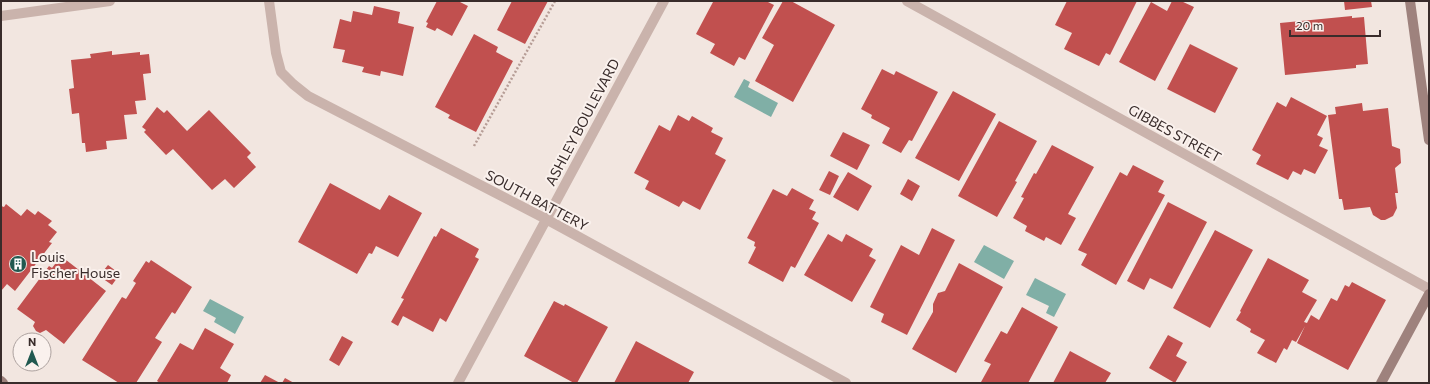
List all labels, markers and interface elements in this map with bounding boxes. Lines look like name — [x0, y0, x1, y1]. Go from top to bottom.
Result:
scale bar — [1290, 12, 1380, 38]
text: 20 m — [1296, 18, 1323, 32]
street label: ASHLEY BOULEVARD — [541, 56, 623, 188]
street label: GIBBES STREET — [1126, 100, 1224, 166]
street label: SOUTH BATTERY — [483, 166, 591, 234]
place label: Louis Fischer House — [31, 248, 120, 281]
building icon: Louis Fischer House — [8, 254, 28, 274]
north arrow — [12, 332, 52, 372]
text: N — [28, 335, 36, 348]

